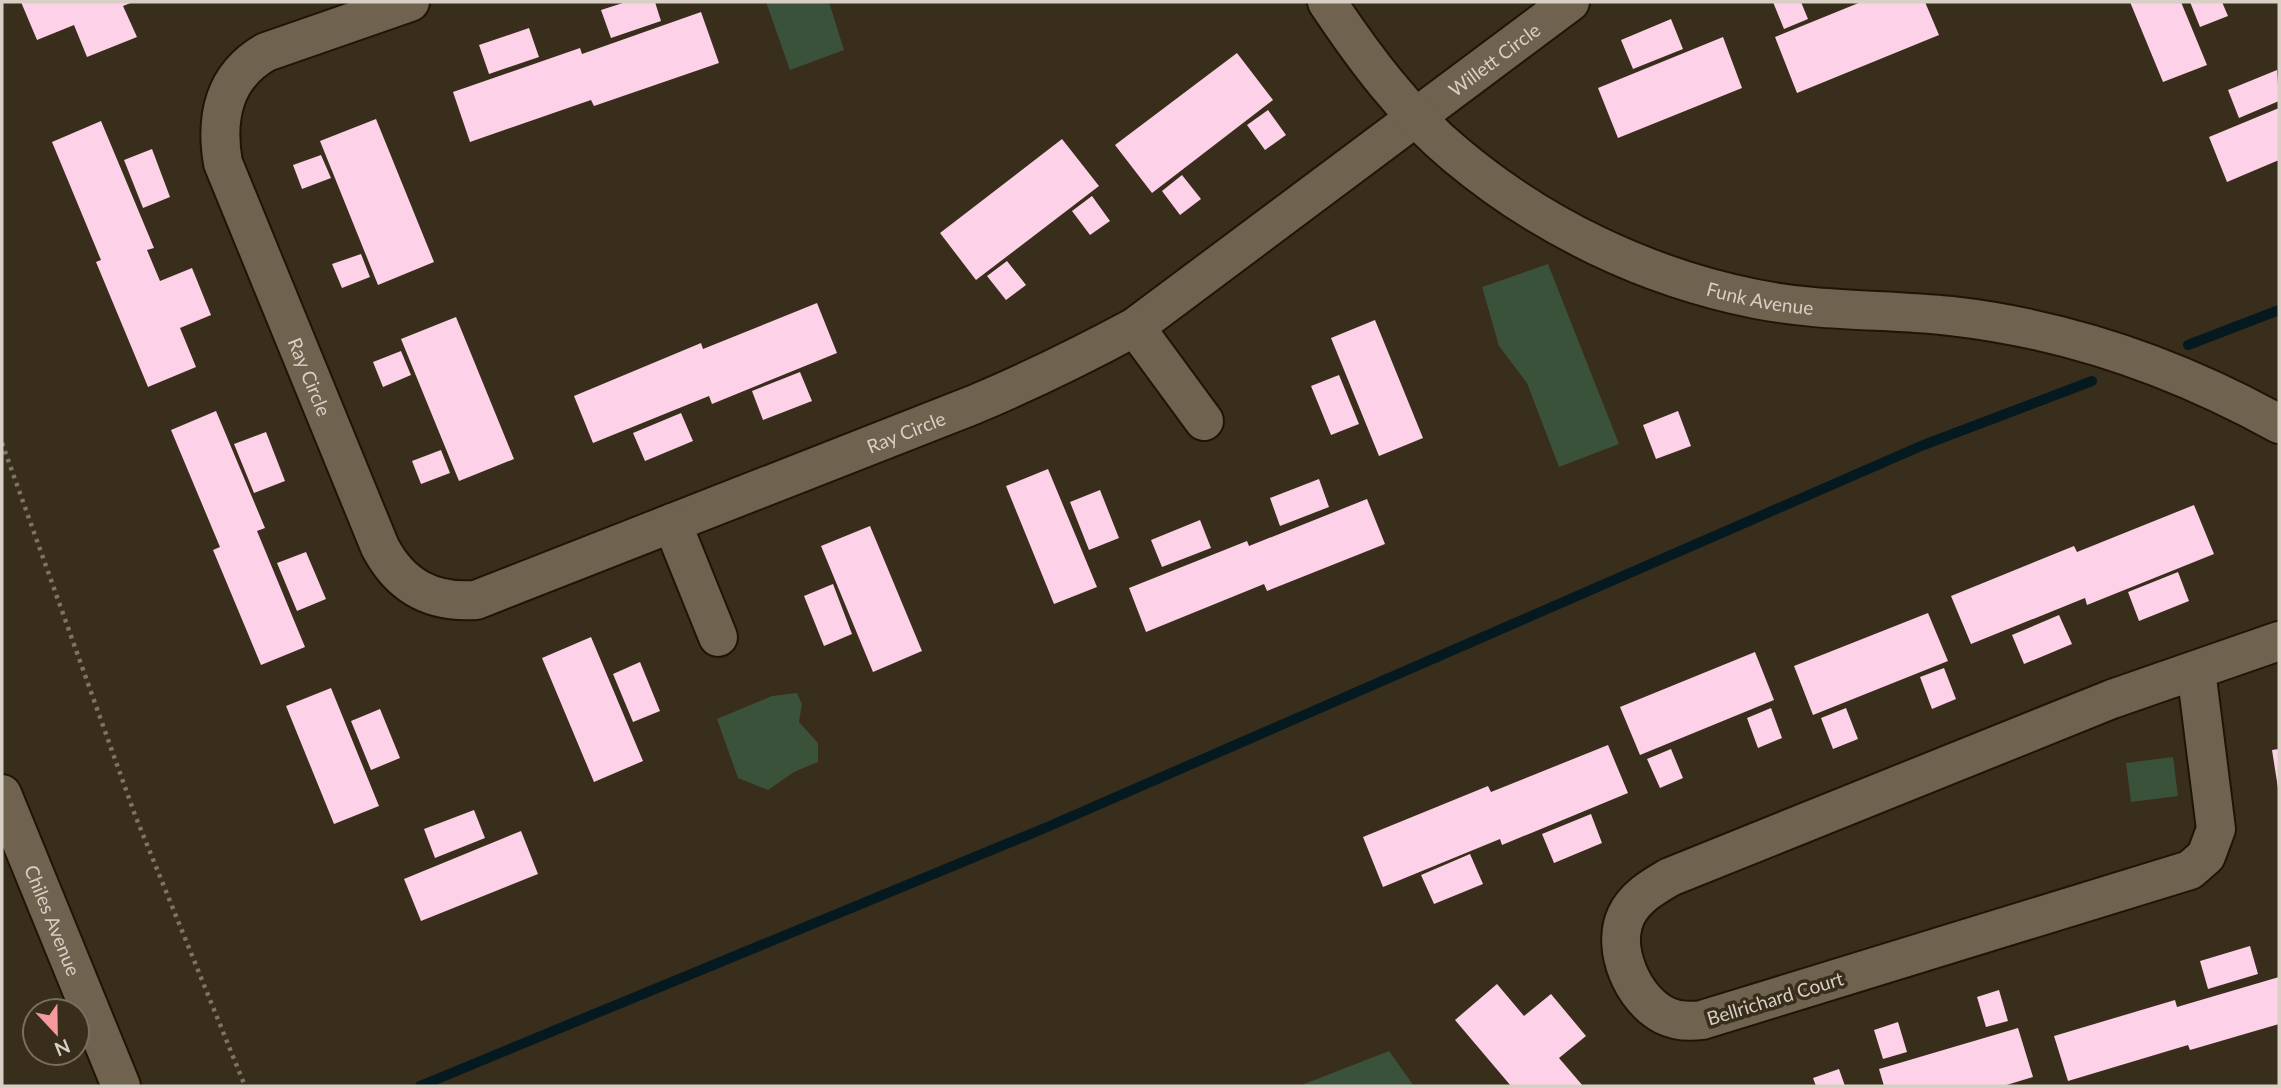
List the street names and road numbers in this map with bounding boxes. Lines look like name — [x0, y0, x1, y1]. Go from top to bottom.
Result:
street label: Willett Circle — [1444, 17, 1544, 101]
street label: Funk Avenue — [1704, 276, 1815, 318]
street label: Ray Circle — [284, 334, 337, 419]
street label: Ray Circle — [863, 406, 948, 457]
street label: Chiles Avenue — [20, 861, 86, 979]
street label: Bellrichard Court — [1704, 966, 1846, 1030]

